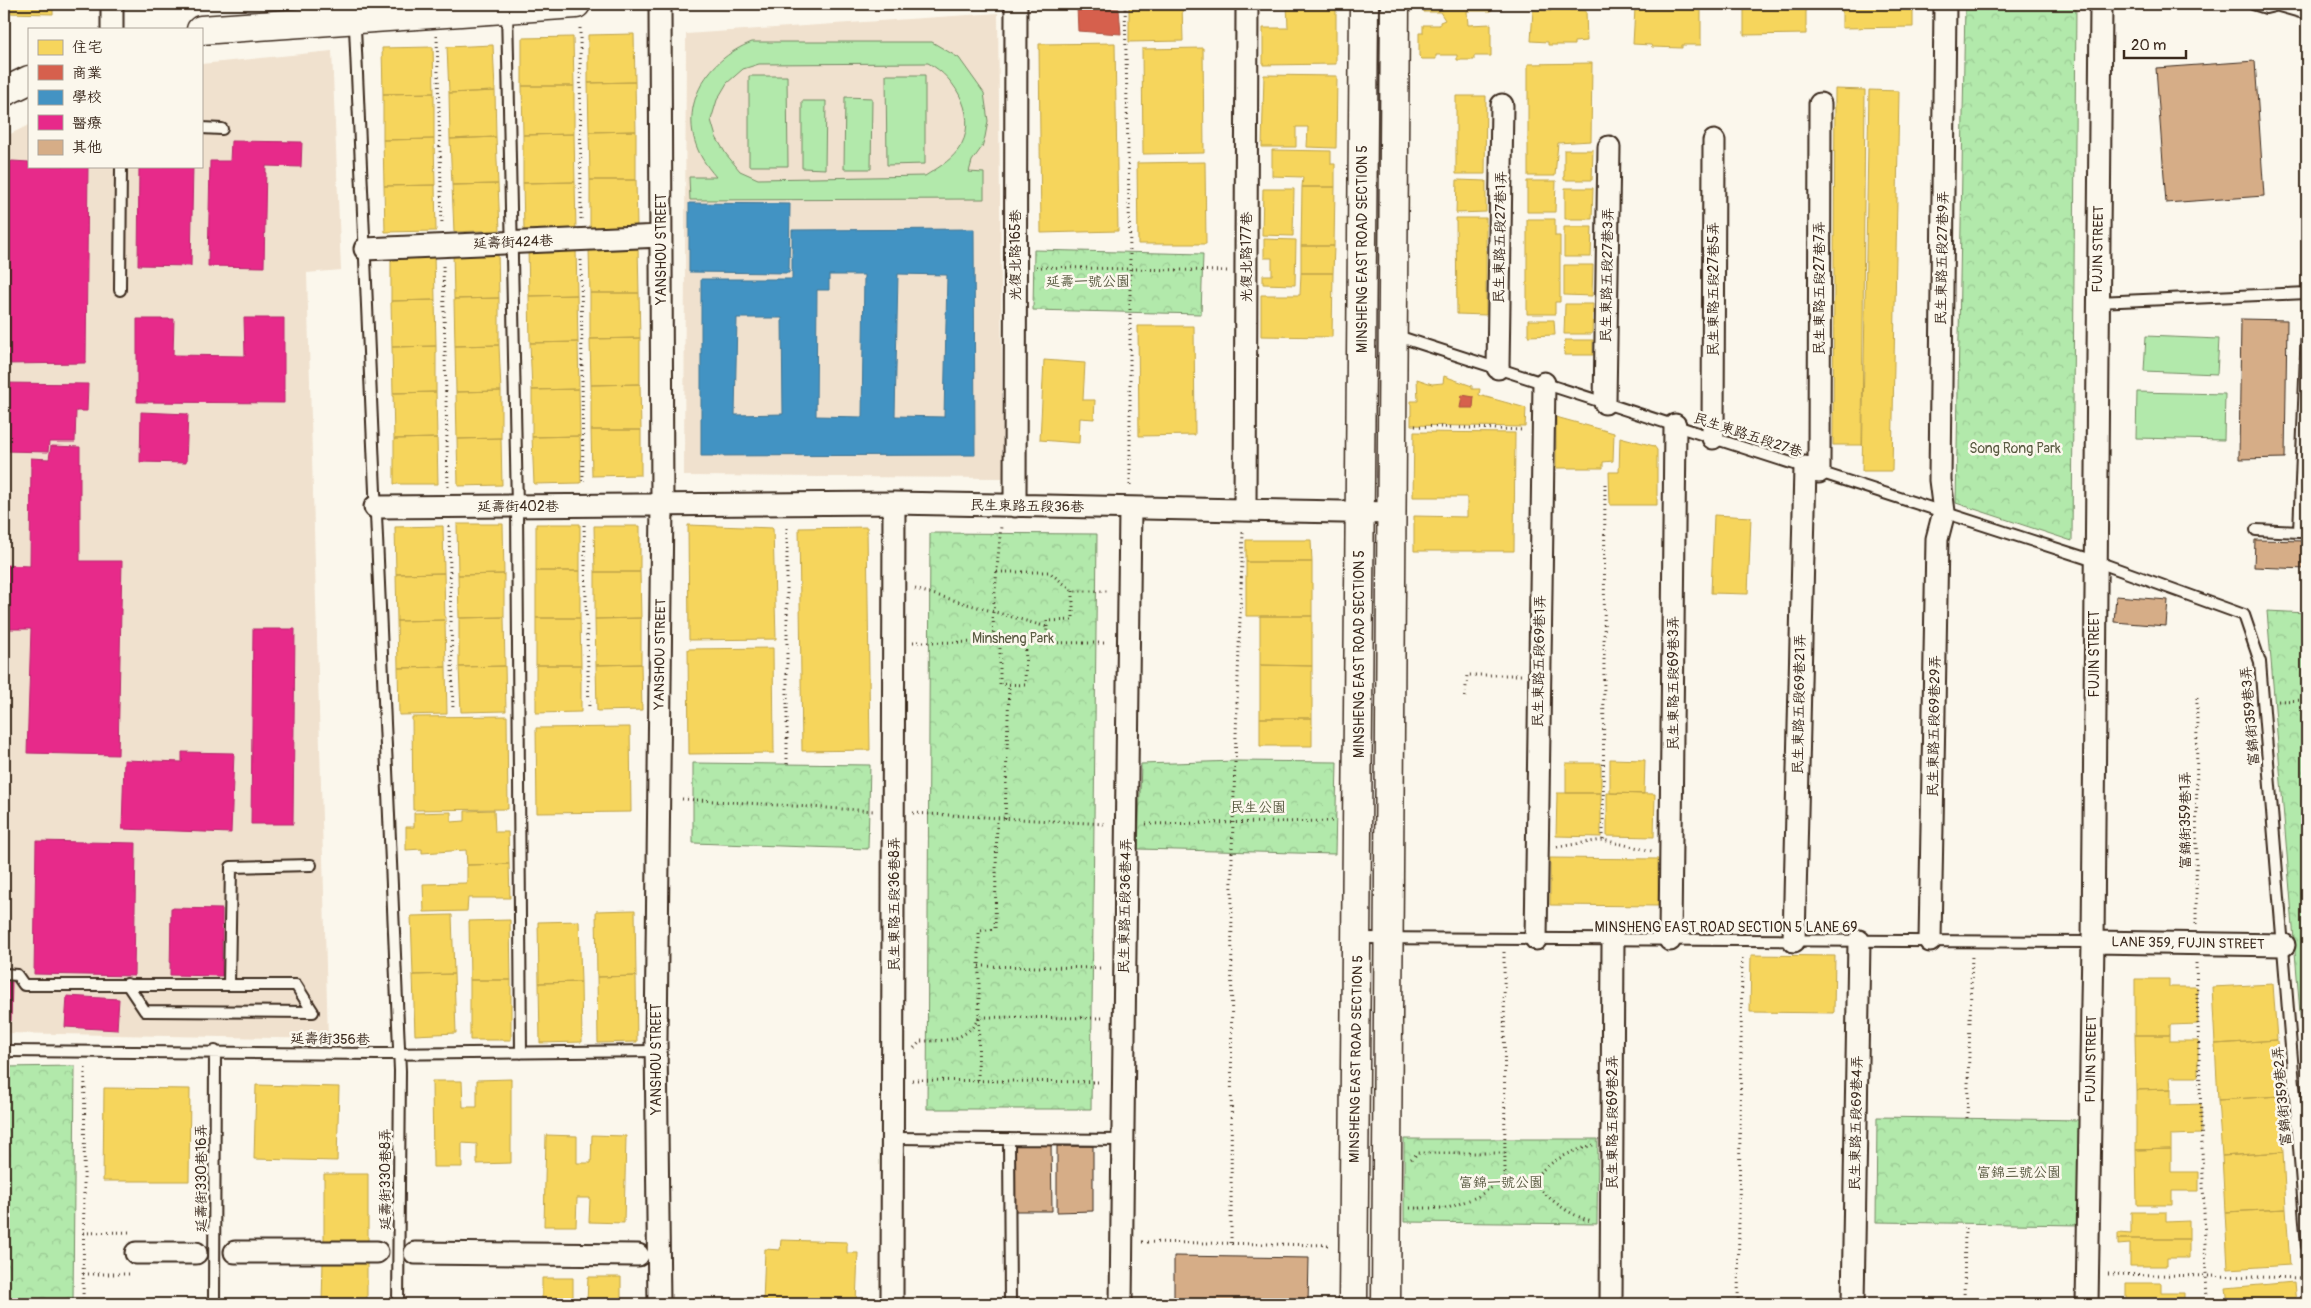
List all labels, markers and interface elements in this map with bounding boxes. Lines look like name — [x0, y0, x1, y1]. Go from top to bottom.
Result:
legend — [28, 28, 202, 168]
scale bar — [2124, 28, 2186, 60]
text: 20 m — [2131, 36, 2166, 55]
text: 住宅 — [72, 38, 102, 57]
text: 商業 — [72, 64, 102, 83]
text: 學校 — [72, 88, 102, 107]
text: 醫療 — [72, 114, 102, 133]
text: 其他 — [72, 138, 102, 157]
street label: MINSHENG EAST ROAD SECTION 5 — [1354, 145, 1371, 353]
street label: 民生東路五段27巷1弄 — [1490, 171, 1510, 303]
street label: 民生東路五段27巷9弄 — [1932, 191, 1952, 325]
street label: YANSHOU STREET — [653, 193, 670, 306]
street label: FUJIN STREET — [2089, 205, 2107, 293]
street label: 民生東路五段27巷3弄 — [1597, 207, 1617, 343]
street label: 光復北路165巷 — [1007, 208, 1024, 301]
street label: 光復北路177巷 — [1238, 211, 1255, 302]
street label: 民生東路五段27巷7弄 — [1811, 221, 1828, 355]
street label: 民生東路五段27巷5弄 — [1705, 222, 1722, 356]
street label: 延壽街424巷 — [473, 232, 554, 252]
park label: 延壽一號公園 — [1046, 273, 1130, 290]
street label: 民生東路五段27巷 — [1692, 409, 1805, 461]
park label: Song Rong Park — [1969, 440, 2061, 457]
street label: 民生東路五段36巷 — [970, 497, 1085, 516]
street label: 延壽街402巷 — [477, 498, 560, 515]
street label: MINSHENG EAST ROAD SECTION 5 — [1351, 550, 1368, 758]
street label: 民生東路五段69巷1弄 — [1529, 594, 1549, 728]
street label: YANSHOU STREET — [651, 598, 669, 711]
street label: FUJIN STREET — [2086, 610, 2103, 698]
street label: 民生東路五段69巷3弄 — [1665, 615, 1682, 751]
park label: Minsheng Park — [972, 630, 1054, 647]
street label: 民生東路五段69巷21弄 — [1789, 634, 1809, 774]
street label: 民生東路五段69巷29弄 — [1924, 655, 1944, 797]
street label: 富錦街359巷3弄 — [2237, 665, 2263, 767]
street label: 富錦街359巷1弄 — [2177, 771, 2194, 869]
park label: 民生公園 — [1230, 799, 1286, 816]
street label: 民生東路五段36巷8弄 — [886, 836, 903, 972]
street label: 民生東路五段36巷4弄 — [1115, 838, 1135, 974]
street label: MINSHENG EAST ROAD SECTION 5 LANE 69 — [1594, 919, 1858, 936]
street label: LANE 359, FUJIN STREET — [2111, 933, 2265, 953]
street label: MINSHENG EAST ROAD SECTION 5 — [1346, 955, 1366, 1163]
street label: YANSHOU STREET — [648, 1003, 665, 1116]
street label: FUJIN STREET — [2082, 1015, 2100, 1103]
street label: 延壽街356巷 — [290, 1030, 371, 1048]
street label: 富錦街359巷2弄 — [2269, 1045, 2295, 1147]
street label: 民生東路五段69巷2弄 — [1604, 1054, 1621, 1190]
street label: 民生東路五段69巷4弄 — [1846, 1055, 1866, 1191]
street label: 延壽街330巷16弄 — [193, 1124, 210, 1232]
street label: 延壽街330巷8弄 — [377, 1128, 394, 1230]
park label: 富錦三號公園 — [1977, 1164, 2061, 1181]
park label: 富錦一號公園 — [1459, 1174, 1543, 1191]

